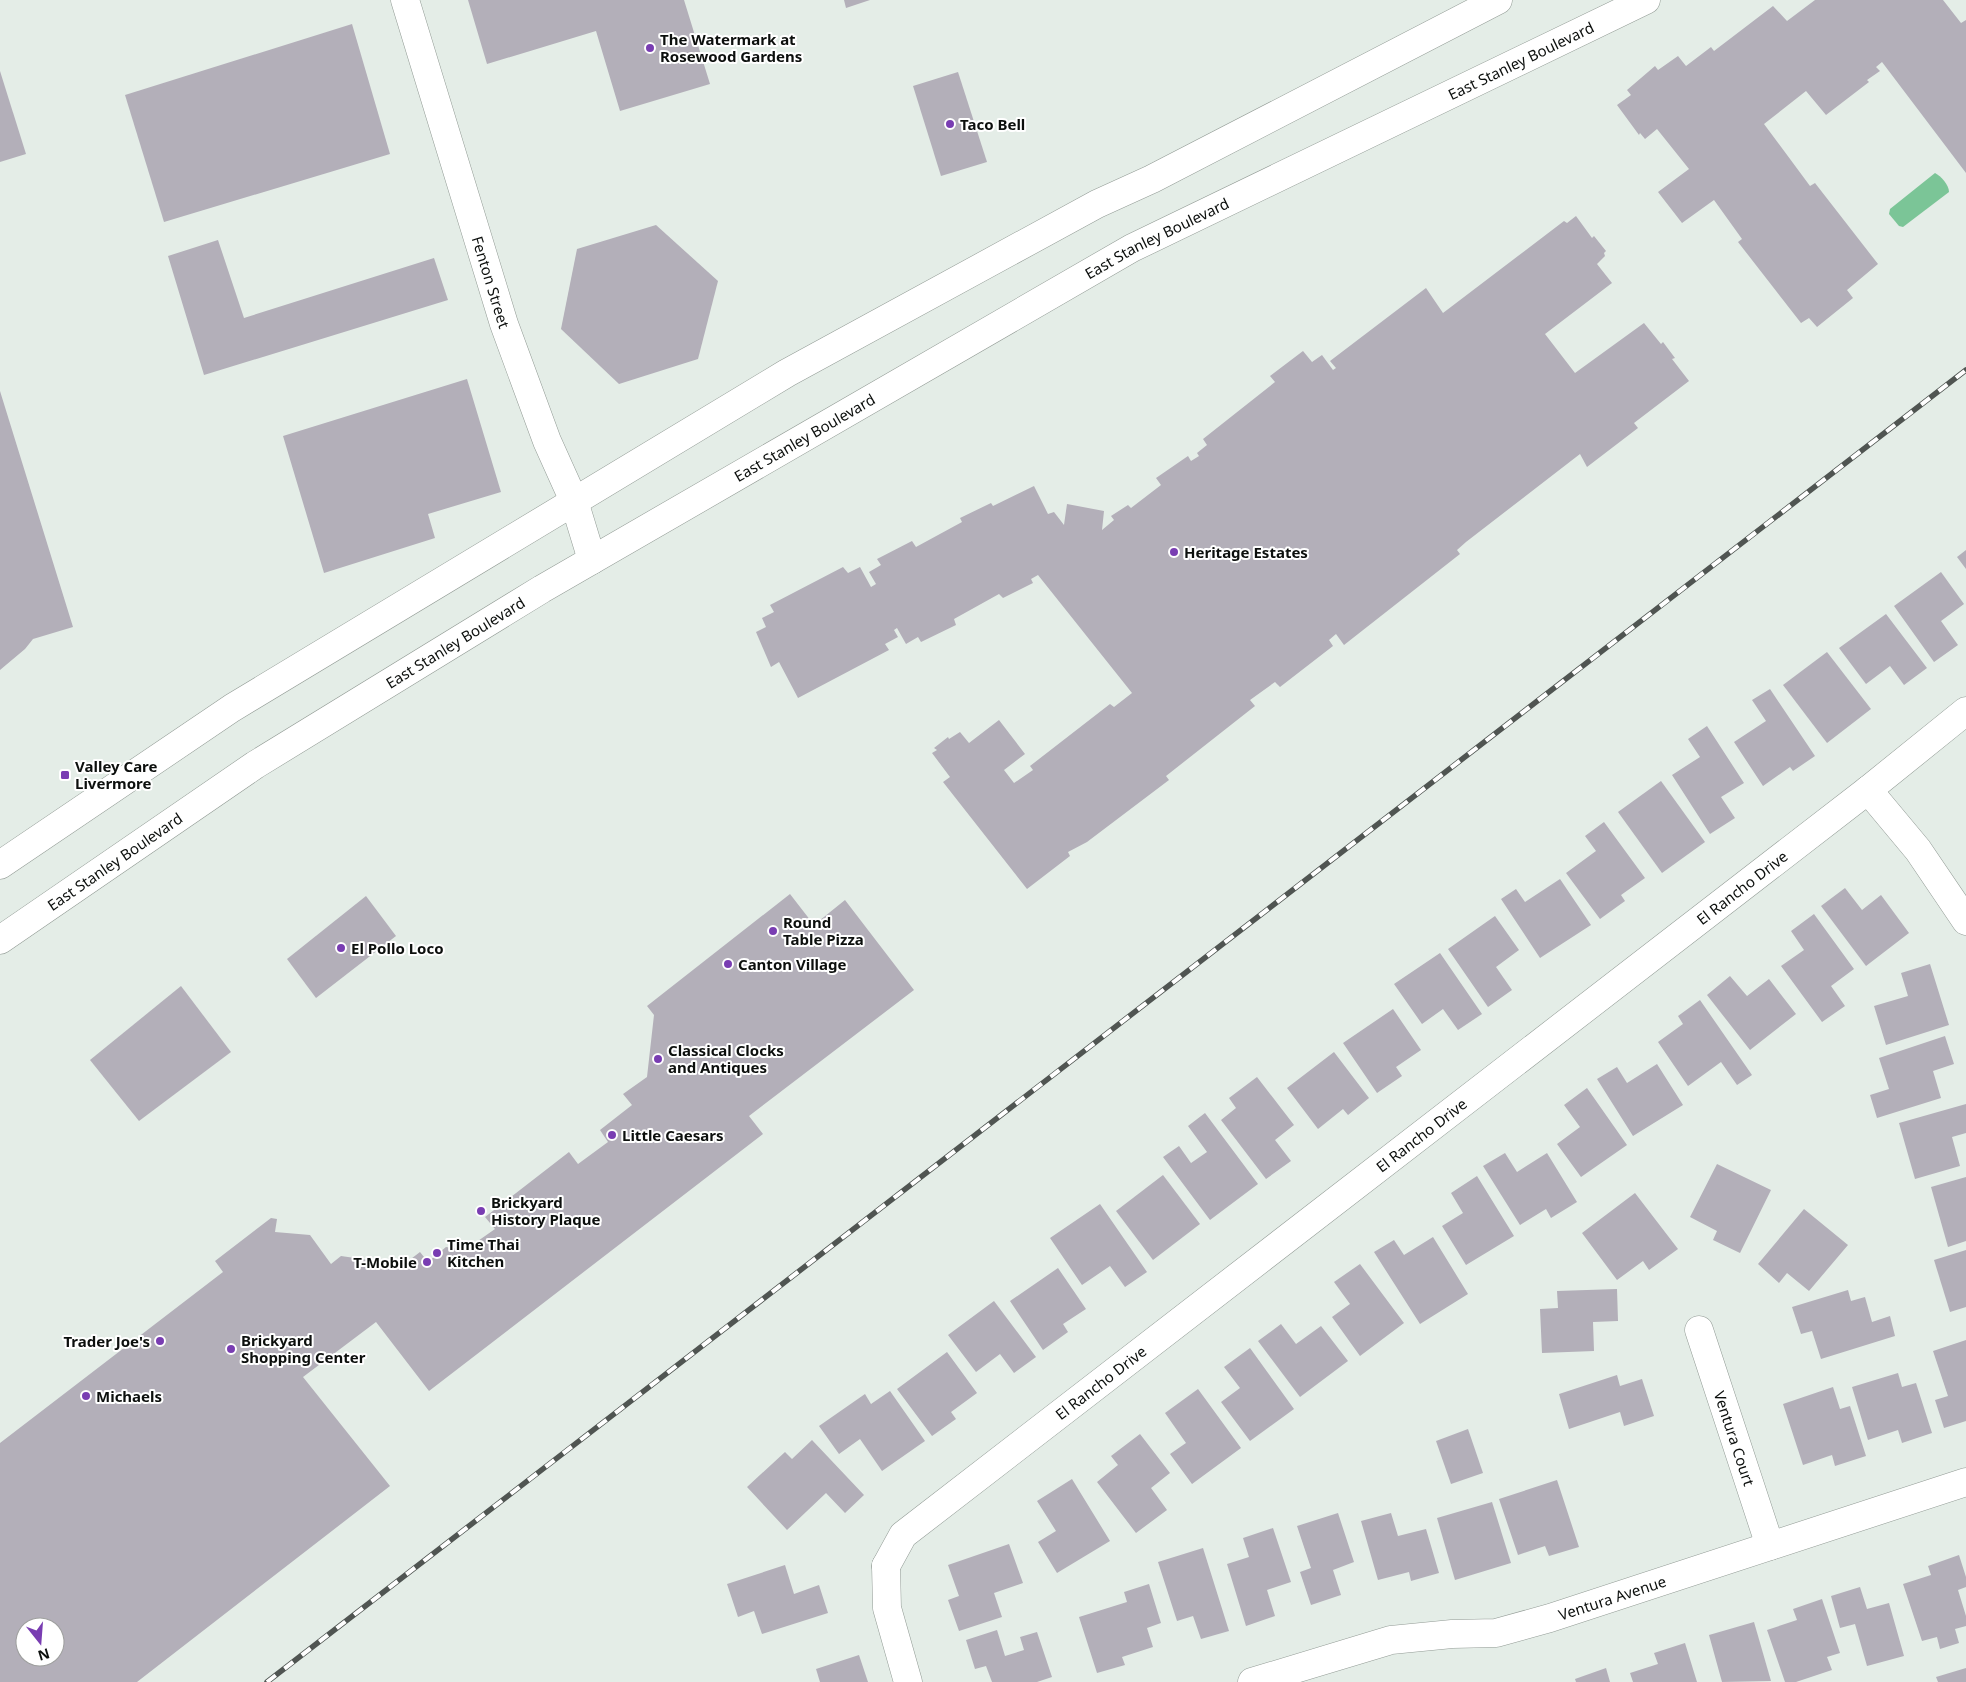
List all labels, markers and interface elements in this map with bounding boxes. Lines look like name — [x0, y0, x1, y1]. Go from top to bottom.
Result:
street label: East Stanley Boulevard — [1444, 17, 1597, 104]
place label: The Watermark at Rosewood Gardens — [660, 29, 802, 66]
marker: The Watermark at Rosewood Gardens — [644, 42, 656, 54]
place label: Taco Bell — [960, 114, 1025, 134]
marker: Taco Bell — [944, 118, 956, 130]
street label: East Stanley Boulevard — [1081, 193, 1232, 283]
street label: Fenton Street — [468, 234, 515, 332]
street label: East Stanley Boulevard — [730, 389, 878, 486]
place label: Heritage Estates — [1184, 542, 1308, 562]
marker: Heritage Estates — [1168, 546, 1180, 558]
street label: East Stanley Boulevard — [382, 592, 528, 693]
place label: Valley Care Livermore — [75, 756, 158, 793]
marker: Valley Care Livermore — [59, 769, 71, 781]
street label: East Stanley Boulevard — [43, 808, 186, 915]
street label: El Rancho Drive — [1692, 846, 1791, 929]
place label: Round Table Pizza — [783, 912, 864, 949]
marker: Round Table Pizza — [767, 925, 779, 937]
place label: El Pollo Loco — [351, 938, 444, 958]
marker: El Pollo Loco — [335, 942, 347, 954]
place label: Canton Village — [738, 954, 847, 974]
marker: Canton Village — [722, 958, 734, 970]
place label: Classical Clocks and Antiques — [668, 1040, 784, 1077]
marker: Classical Clocks and Antiques — [652, 1053, 664, 1065]
street label: El Rancho Drive — [1372, 1093, 1471, 1176]
place label: Little Caesars — [622, 1125, 724, 1145]
marker: Little Caesars — [606, 1129, 618, 1141]
place label: Brickyard History Plaque — [491, 1192, 601, 1229]
marker: Brickyard History Plaque — [475, 1205, 487, 1217]
place label: Time Thai Kitchen — [447, 1234, 520, 1271]
marker: Time Thai Kitchen — [431, 1247, 443, 1259]
place label: T-Mobile — [353, 1252, 417, 1272]
marker: T-Mobile — [421, 1256, 433, 1268]
place label: Brickyard Shopping Center — [241, 1330, 366, 1367]
place label: Trader Joe's — [63, 1331, 150, 1351]
marker: Trader Joe's — [154, 1335, 166, 1347]
street label: El Rancho Drive — [1051, 1341, 1150, 1424]
marker: Brickyard Shopping Center — [225, 1343, 237, 1355]
place label: Michaels — [96, 1386, 162, 1406]
street label: Ventura Court — [1710, 1388, 1760, 1489]
marker: Michaels — [80, 1390, 92, 1402]
street label: Ventura Avenue — [1556, 1571, 1669, 1625]
north arrow — [15, 1617, 65, 1667]
text: N — [36, 1644, 52, 1666]

